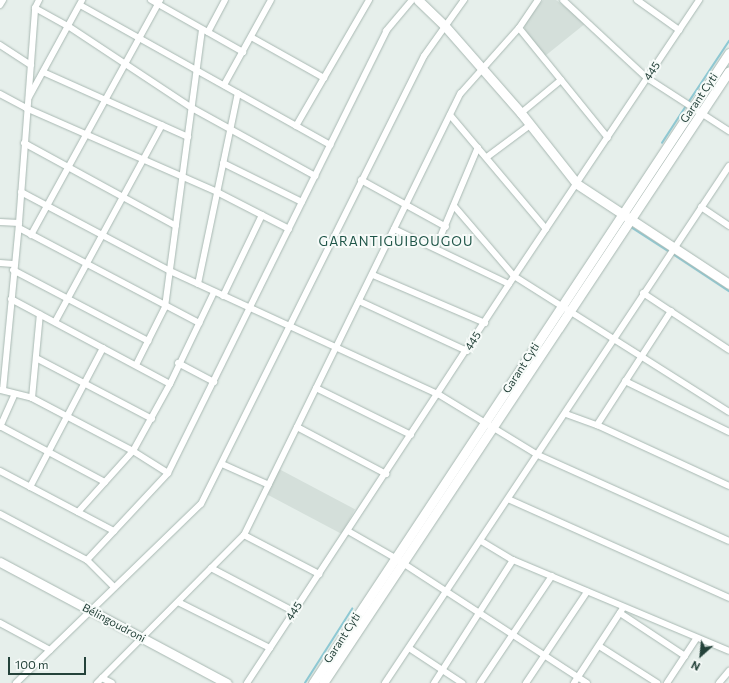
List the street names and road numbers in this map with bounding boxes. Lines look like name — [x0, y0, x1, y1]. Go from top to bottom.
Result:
street label: 445 — [641, 59, 663, 83]
street label: Garant Cyti — [678, 71, 720, 125]
street label: 445 — [462, 329, 484, 353]
street label: Garant Cyti — [500, 340, 542, 396]
street label: 445 — [283, 599, 305, 623]
street label: Bélingoudroni — [80, 601, 148, 645]
street label: Garant Cyti — [321, 610, 363, 666]

